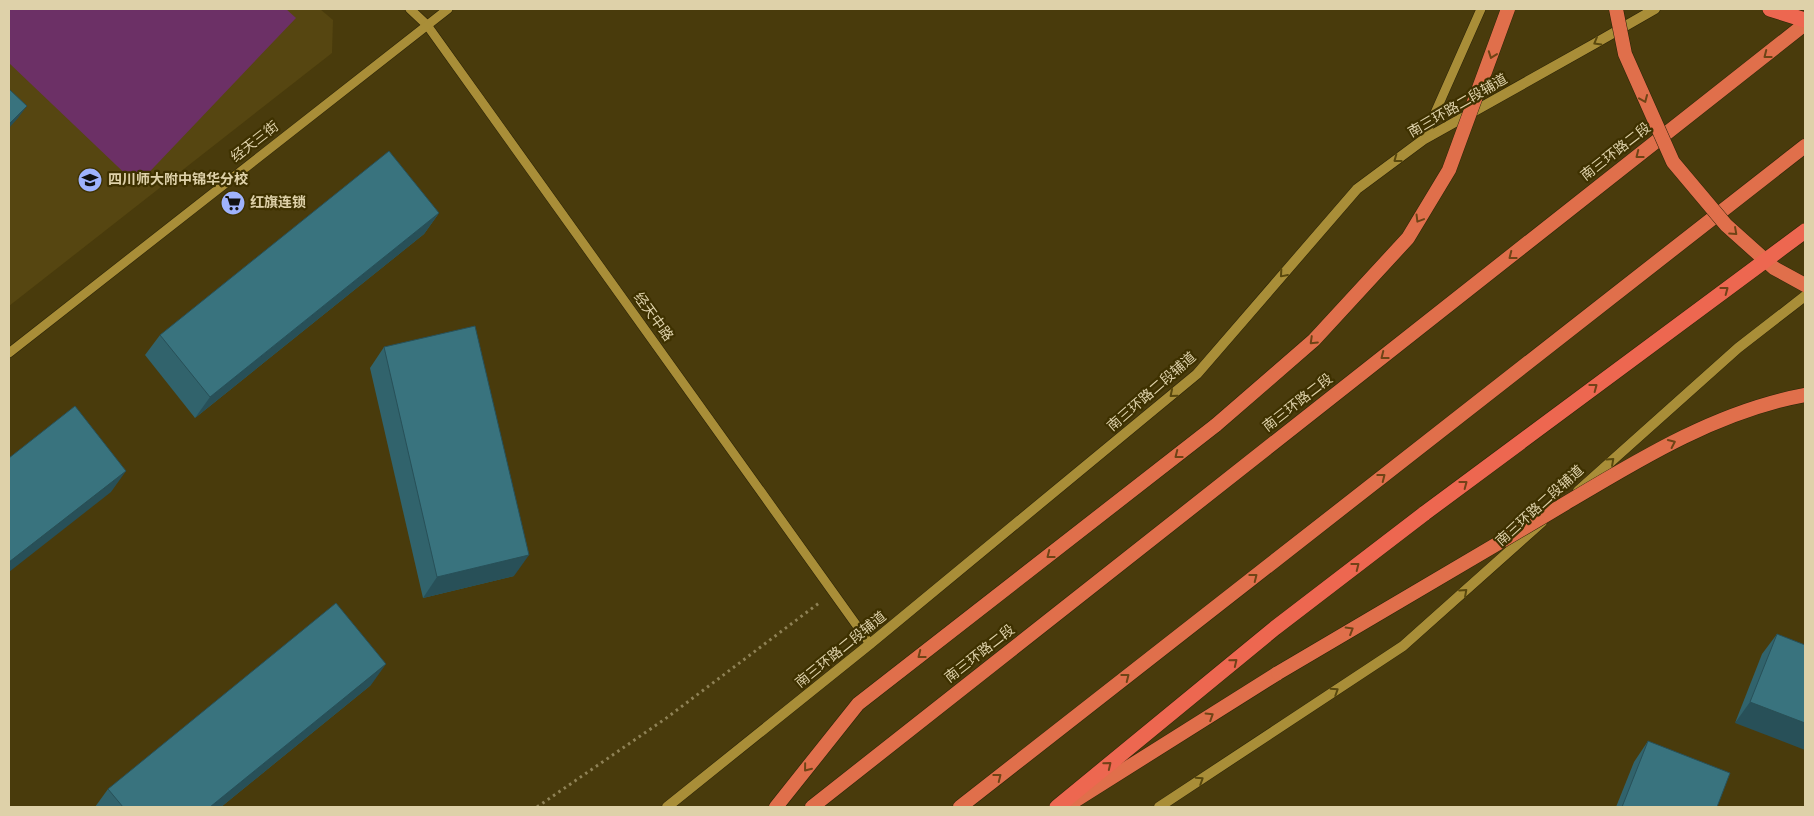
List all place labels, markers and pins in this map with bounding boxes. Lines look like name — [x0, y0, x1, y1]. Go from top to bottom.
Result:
school or university icon: 四川师大附中锦华分校 — [77, 167, 103, 193]
place label: 四川师大附中锦华分校 — [108, 170, 248, 190]
supermarket icon: 红旗连锁 — [220, 190, 246, 216]
place label: 红旗连锁 — [250, 193, 306, 213]

